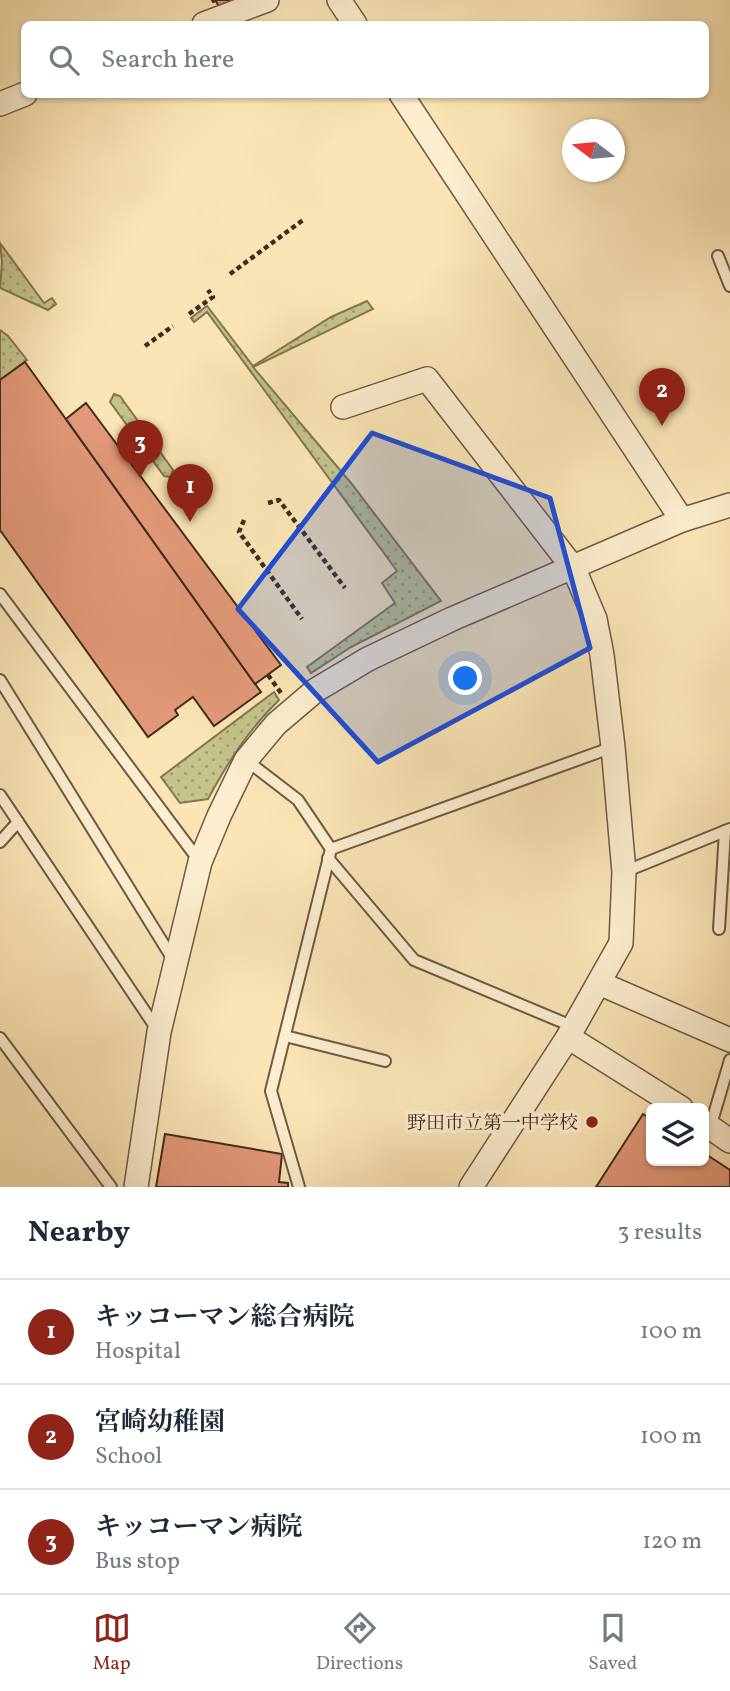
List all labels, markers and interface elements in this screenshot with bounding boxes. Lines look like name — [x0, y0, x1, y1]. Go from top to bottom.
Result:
search box — [21, 21, 709, 98]
icon: search — [45, 41, 83, 79]
text: Search here — [101, 42, 234, 78]
north arrow — [562, 119, 625, 182]
pin: 2 — [639, 368, 685, 426]
pin: 3 — [117, 420, 163, 478]
pin: 1 — [167, 464, 213, 522]
your location — [448, 661, 482, 695]
map controls — [646, 1103, 709, 1166]
button: layers — [646, 1103, 709, 1166]
place label: 野田市立第一中学校 — [407, 1111, 578, 1137]
marker: 野田市立第一中学校 — [584, 1114, 600, 1130]
text: Nearby — [28, 1212, 130, 1254]
text: 3 results — [617, 1217, 702, 1249]
text: キッコーマン総合病院 — [95, 1300, 354, 1336]
text: 1 — [46, 1316, 56, 1348]
text: 100 m — [640, 1316, 702, 1348]
text: Hospital — [95, 1336, 181, 1368]
text: 宮崎幼稚園 — [95, 1405, 225, 1441]
text: 2 — [45, 1421, 57, 1453]
text: 100 m — [640, 1421, 702, 1453]
text: School — [95, 1441, 162, 1473]
text: キッコーマン病院 — [95, 1510, 302, 1546]
text: 3 — [45, 1526, 57, 1558]
text: 120 m — [642, 1526, 702, 1558]
text: Bus stop — [95, 1546, 180, 1578]
tab: Map — [93, 1609, 131, 1677]
tab: Directions — [316, 1609, 403, 1677]
tab: Saved — [588, 1609, 637, 1677]

